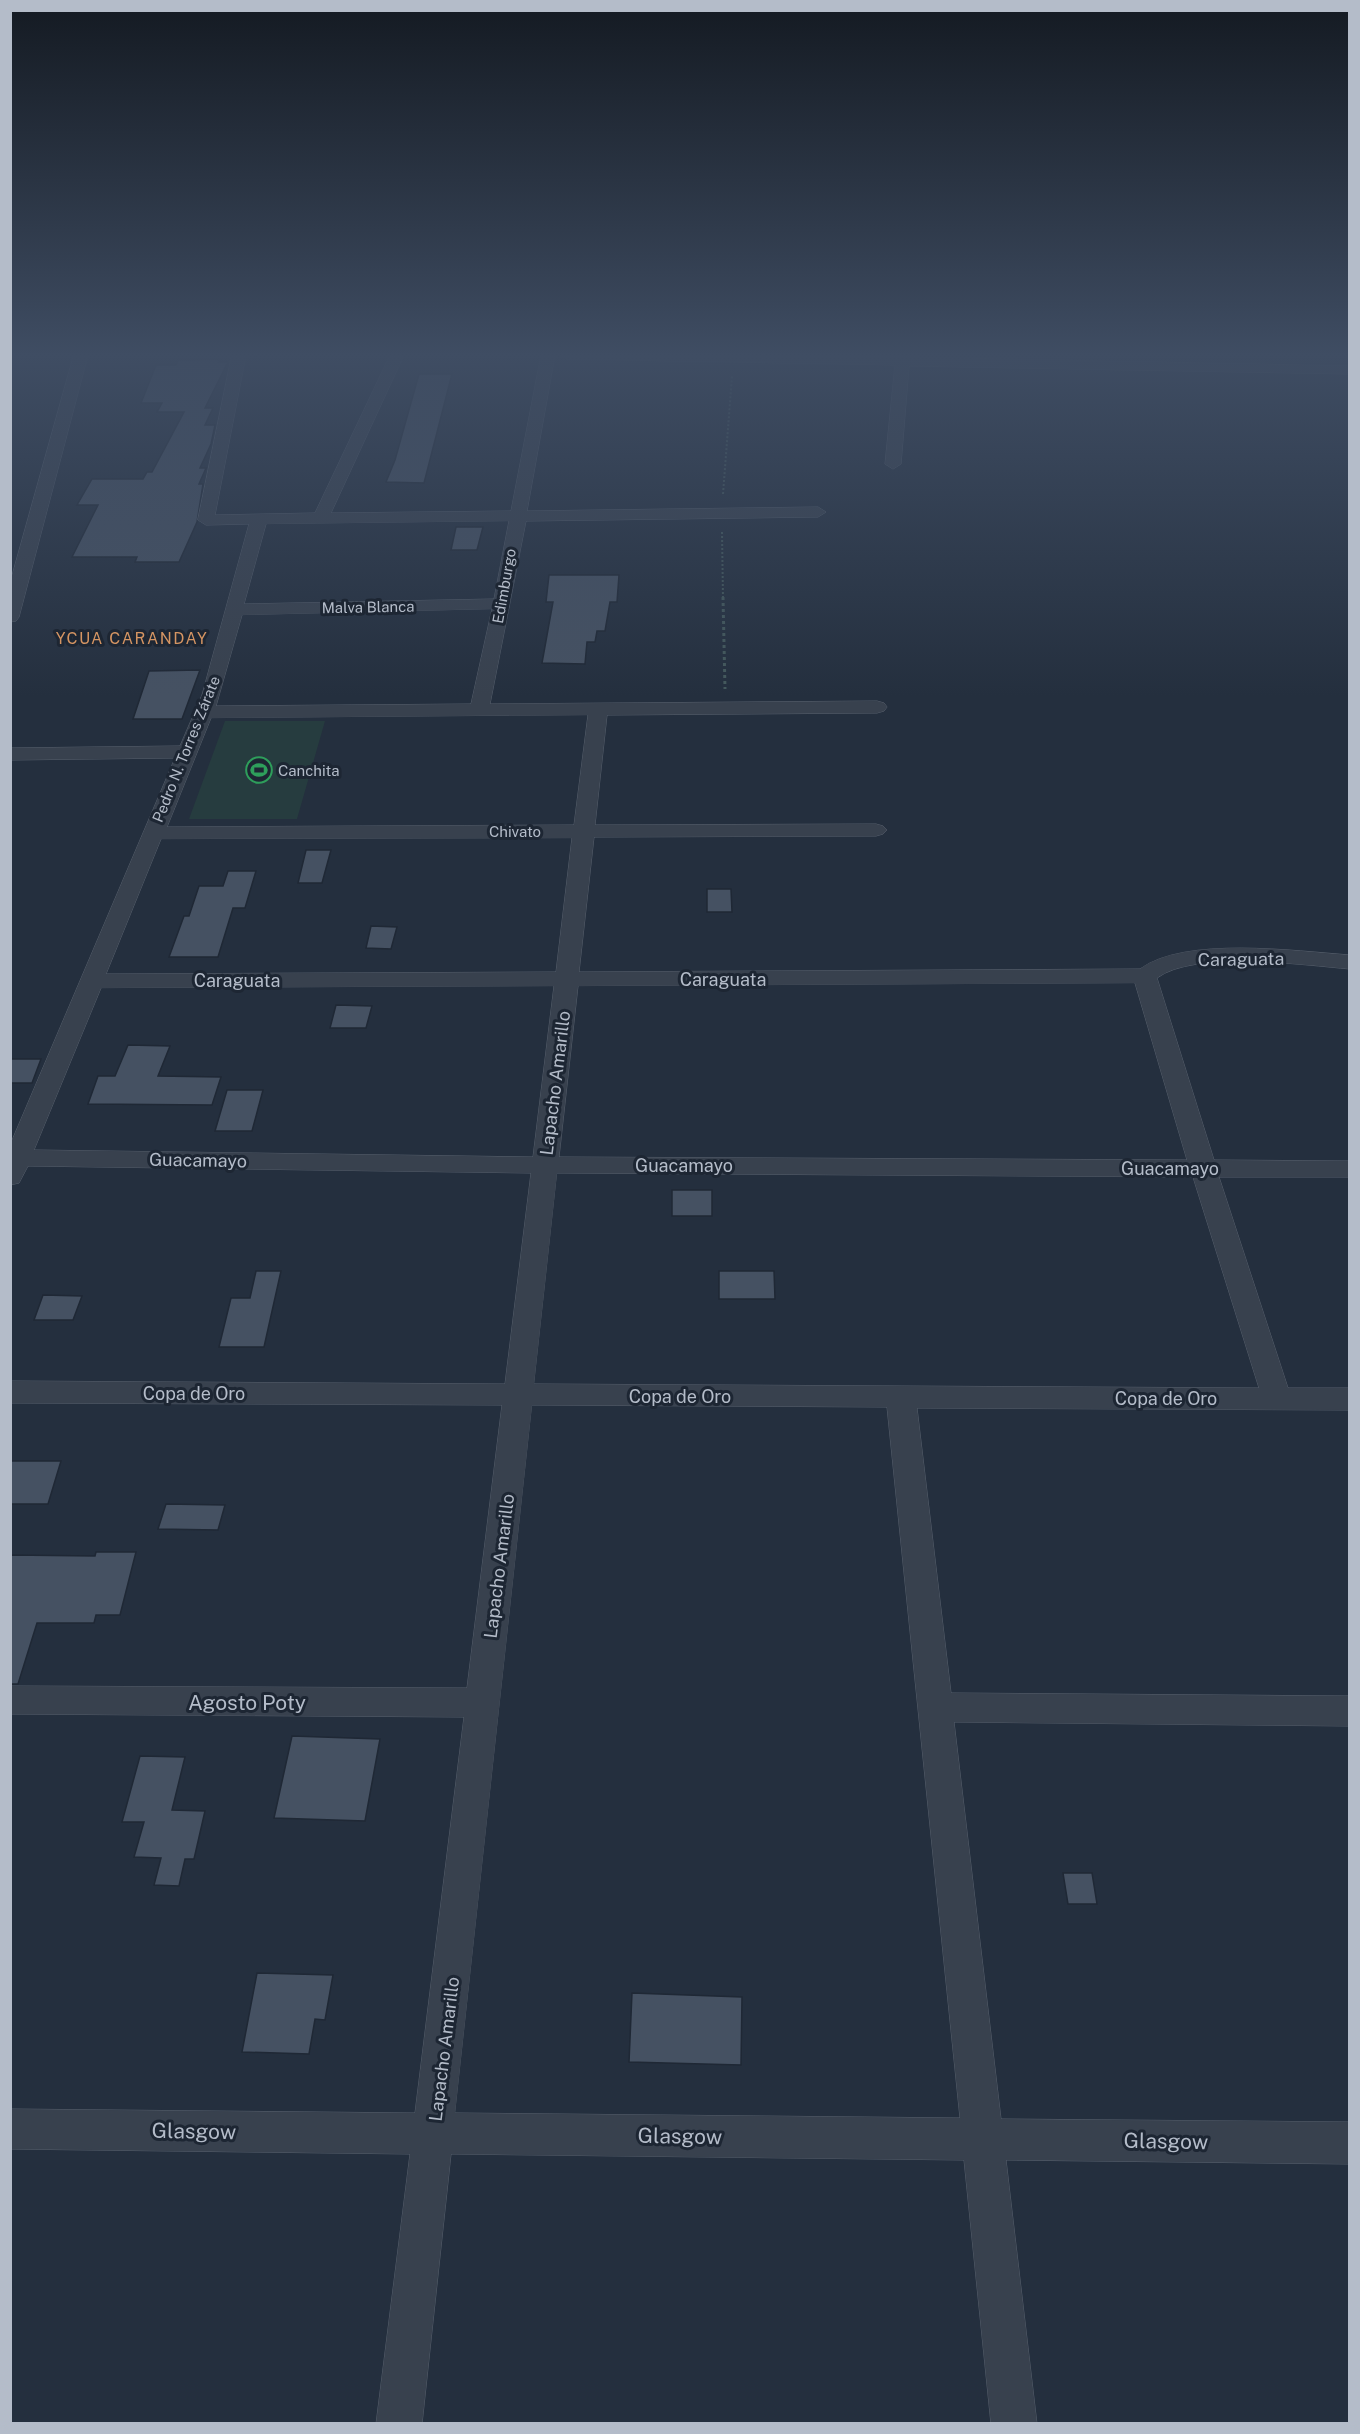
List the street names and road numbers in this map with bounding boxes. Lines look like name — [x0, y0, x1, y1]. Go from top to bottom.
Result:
street label: Edimburgo — [489, 547, 519, 625]
street label: Malva Blanca — [321, 598, 415, 616]
street label: Pedro N. Torres Zárate — [149, 673, 223, 825]
street label: Chivato — [489, 823, 541, 840]
street label: Caraguata — [1197, 948, 1285, 970]
street label: Caraguata — [680, 969, 766, 990]
street label: Caraguata — [194, 970, 280, 991]
street label: Lapacho Amarillo — [536, 1010, 574, 1156]
street label: Guacamayo — [149, 1149, 247, 1171]
street label: Guacamayo — [635, 1155, 733, 1176]
street label: Guacamayo — [1121, 1158, 1219, 1179]
street label: Copa de Oro — [143, 1383, 245, 1404]
street label: Copa de Oro — [629, 1386, 731, 1407]
street label: Copa de Oro — [1115, 1388, 1217, 1409]
street label: Lapacho Amarillo — [480, 1493, 518, 1639]
street label: Agosto Poty — [188, 1690, 306, 1715]
street label: Lapacho Amarillo — [425, 1976, 463, 2122]
street label: Glasgow — [151, 2118, 237, 2144]
street label: Glasgow — [637, 2123, 723, 2149]
street label: Glasgow — [1123, 2128, 1209, 2154]

